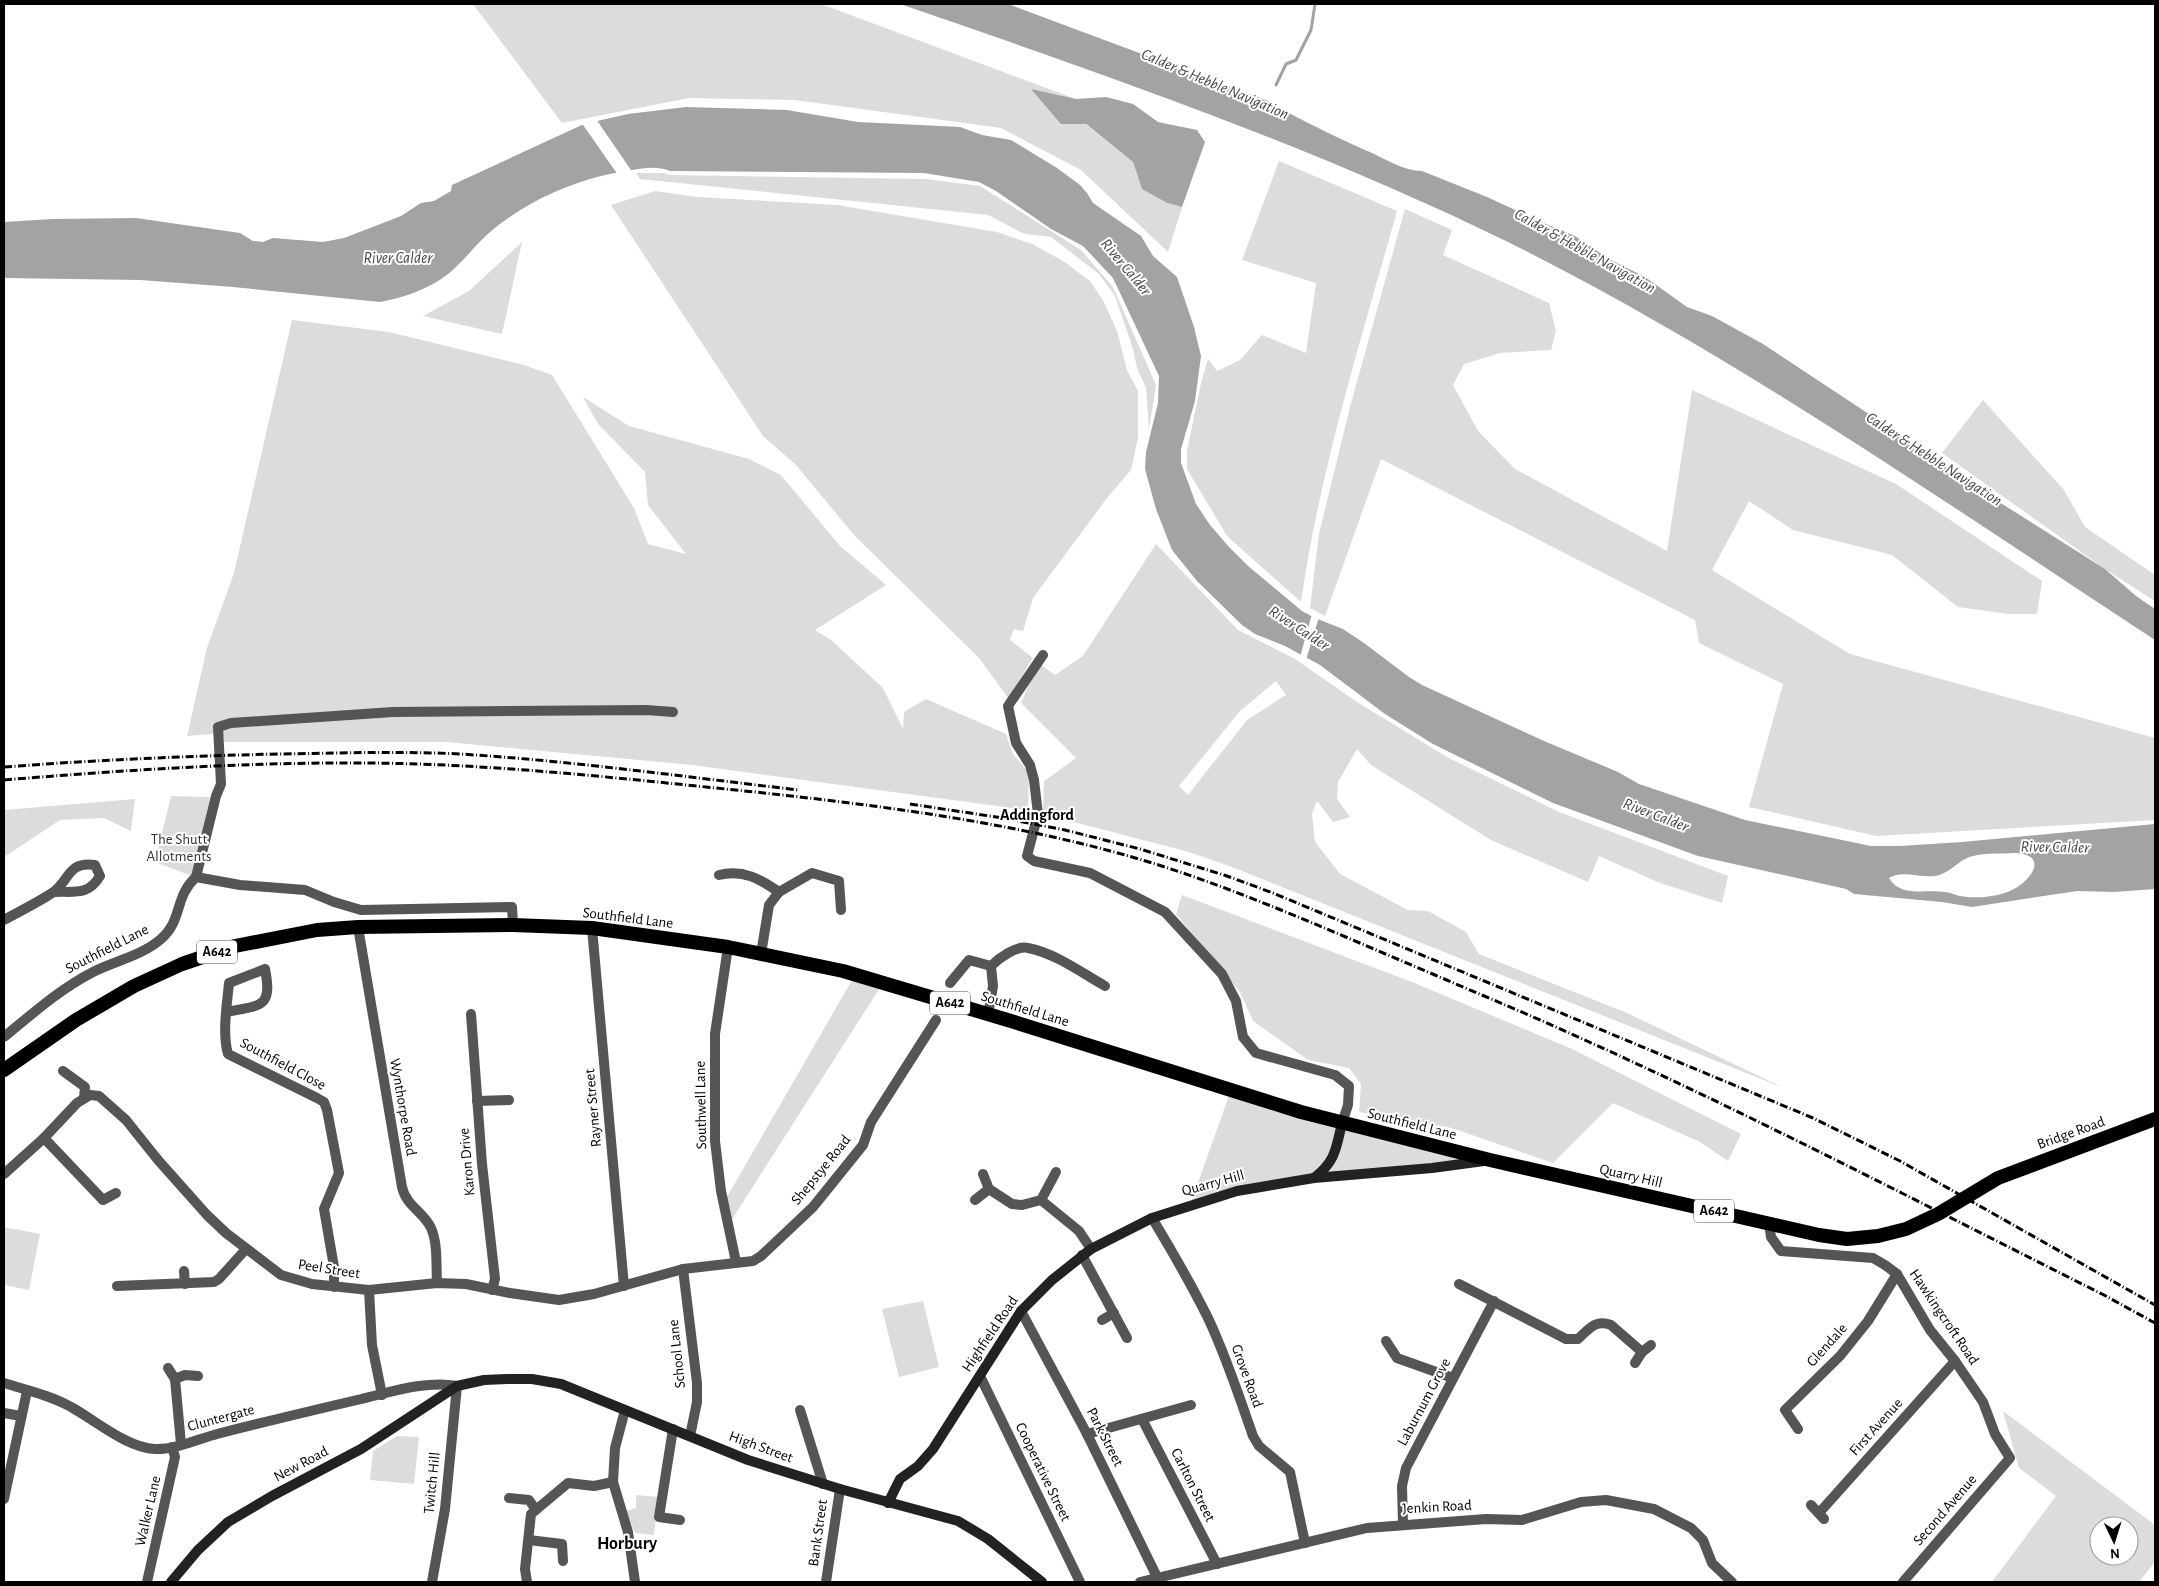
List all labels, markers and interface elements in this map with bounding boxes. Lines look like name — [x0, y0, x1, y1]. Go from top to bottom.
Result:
water label: Calder & Hebble Navigation — [1139, 46, 1291, 122]
water label: Calder & Hebble Navigation — [1512, 206, 1658, 296]
water label: River Calder — [1098, 236, 1155, 299]
water label: River Calder — [364, 250, 433, 266]
water label: Calder & Hebble Navigation — [1863, 409, 2005, 509]
water label: River Calder — [1266, 603, 1333, 654]
water label: River Calder — [1621, 795, 1692, 835]
district label: Addingford — [1000, 807, 1075, 823]
park label: The Shutt Allotments — [146, 832, 212, 864]
water label: River Calder — [2020, 838, 2090, 856]
street label: Southfield Lane — [582, 905, 674, 931]
street label: Southfield Lane — [63, 922, 151, 976]
road number: A642 — [197, 940, 237, 964]
street label: Southfield Lane — [979, 989, 1071, 1030]
road number: A642 — [930, 991, 970, 1014]
street label: Southfield Close — [238, 1035, 328, 1093]
street label: Wynthorpe Road — [387, 1057, 419, 1157]
street label: Southwell Lane — [693, 1061, 709, 1149]
street label: Rayner Street — [582, 1068, 604, 1148]
street label: Southfield Lane — [1366, 1106, 1458, 1142]
street label: Bridge Road — [2035, 1114, 2107, 1152]
street label: Karon Drive — [457, 1127, 477, 1197]
street label: Shepstye Road — [788, 1132, 854, 1208]
street label: Quarry Hill — [1598, 1161, 1664, 1191]
street label: Quarry Hill — [1180, 1167, 1246, 1199]
road number: A642 — [1694, 1200, 1734, 1222]
street label: Peel Street — [297, 1257, 361, 1281]
street label: Hawkingcroft Road — [1907, 1267, 1982, 1368]
street label: Highfield Road — [959, 1293, 1021, 1375]
street label: School Lane — [666, 1319, 688, 1389]
street label: Glendale — [1804, 1320, 1850, 1370]
street label: Grove Road — [1229, 1342, 1265, 1410]
street label: Laburnum Grove — [1395, 1356, 1453, 1448]
street label: First Avenue — [1846, 1395, 1906, 1459]
street label: Cluntergate — [186, 1402, 256, 1434]
street label: Park Street — [1084, 1405, 1126, 1469]
street label: Cooperative Street — [1013, 1420, 1073, 1524]
street label: High Street — [727, 1429, 795, 1466]
street label: New Road — [271, 1443, 331, 1485]
street label: Carlton Street — [1168, 1446, 1218, 1524]
street label: Twitch Hill — [421, 1451, 443, 1515]
street label: Second Avenue — [1910, 1472, 1980, 1548]
street label: Walker Lane — [133, 1474, 163, 1548]
street label: Bank Street — [806, 1498, 830, 1567]
street label: Jenkin Road — [1402, 1498, 1472, 1516]
north arrow — [2089, 1516, 2139, 1566]
district label: Horbury — [597, 1535, 658, 1553]
text: N — [2109, 1546, 2120, 1560]

